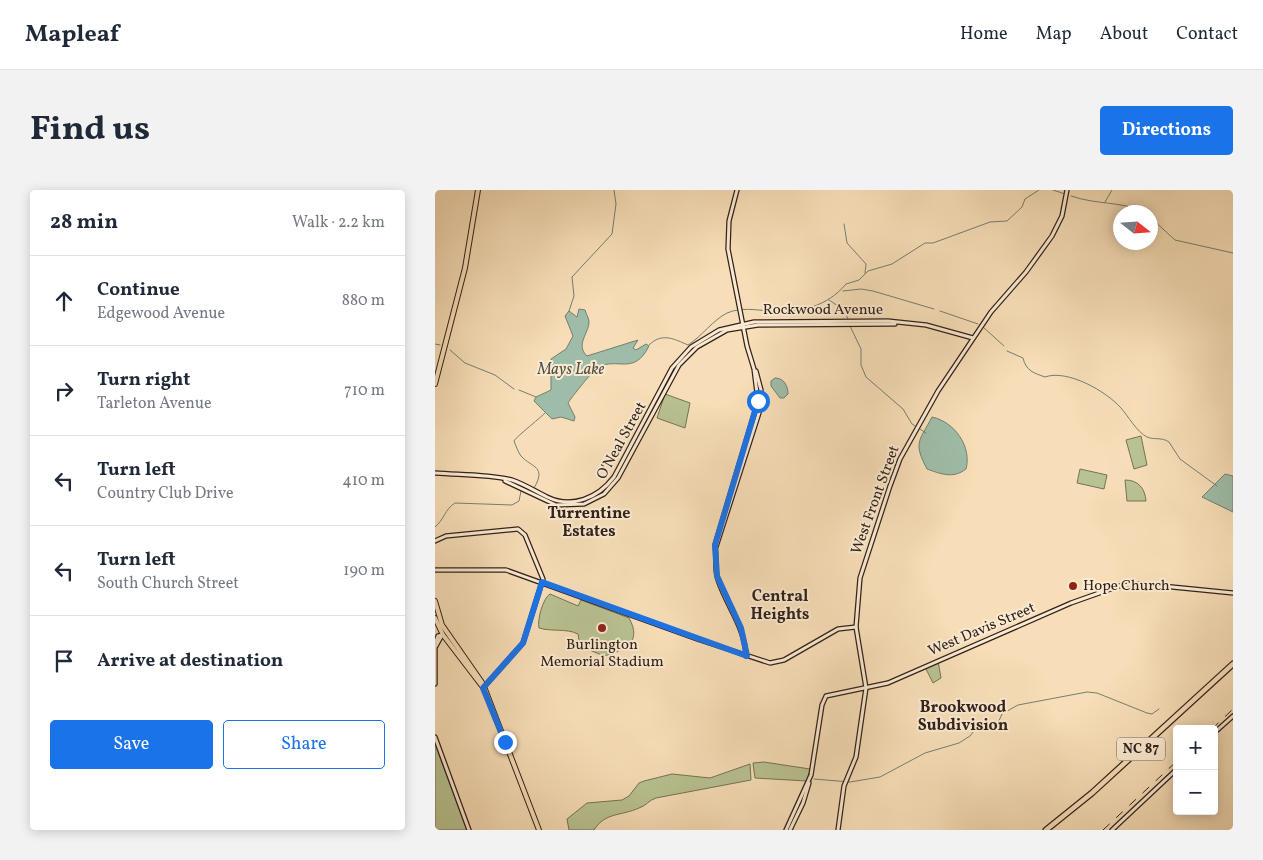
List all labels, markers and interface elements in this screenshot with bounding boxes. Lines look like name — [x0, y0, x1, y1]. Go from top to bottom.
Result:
text: Mapleaf — [25, 18, 119, 52]
text: Home — [960, 22, 1008, 47]
text: Map — [1036, 22, 1072, 47]
text: About — [1100, 22, 1148, 47]
text: Contact — [1176, 22, 1238, 47]
text: Find us — [30, 106, 150, 154]
button: Directions — [1100, 106, 1233, 155]
north arrow — [1113, 205, 1158, 250]
text: 28 min — [50, 208, 118, 237]
text: Walk · 2.2 km — [292, 212, 385, 234]
text: Continue — [97, 277, 180, 303]
icon: ahead — [50, 287, 78, 315]
text: 880 m — [342, 290, 385, 312]
street label: Rockwood Avenue — [763, 300, 883, 321]
text: Edgewood Avenue — [97, 303, 225, 325]
water label: Mays Lake — [537, 359, 605, 381]
text: Turn right — [97, 367, 190, 393]
icon: right — [50, 377, 78, 405]
text: 710 m — [344, 380, 385, 402]
route start — [747, 390, 770, 413]
text: Tarleton Avenue — [97, 393, 212, 415]
street label: O'Neal Street — [592, 398, 652, 484]
street label: West Front Street — [847, 443, 905, 557]
text: Turn left — [97, 457, 176, 483]
icon: left — [50, 467, 78, 495]
text: 410 m — [342, 470, 385, 492]
text: Country Club Drive — [97, 483, 234, 505]
district label: Turrentine Estates — [548, 503, 630, 543]
text: Turn left — [97, 547, 176, 573]
icon: left — [50, 557, 78, 585]
text: 190 m — [343, 560, 385, 582]
text: South Church Street — [97, 573, 239, 595]
place label: Hope Church — [1083, 576, 1170, 597]
marker: Hope Church — [1067, 580, 1079, 592]
district label: Central Heights — [751, 586, 809, 626]
street label: West Davis Street — [925, 598, 1039, 662]
marker: Burlington Memorial Stadium — [596, 622, 608, 634]
place label: Burlington Memorial Stadium — [540, 635, 664, 673]
icon: arrive — [50, 647, 78, 675]
text: Arrive at destination — [97, 648, 283, 674]
district label: Brookwood Subdivision — [918, 697, 1009, 737]
button: Save — [50, 720, 213, 769]
button: Share — [223, 720, 385, 769]
map controls — [1173, 725, 1218, 815]
button: + — [1173, 725, 1218, 770]
route end — [494, 731, 517, 754]
road number: NC 87 — [1117, 738, 1165, 760]
button: − — [1173, 770, 1218, 815]

